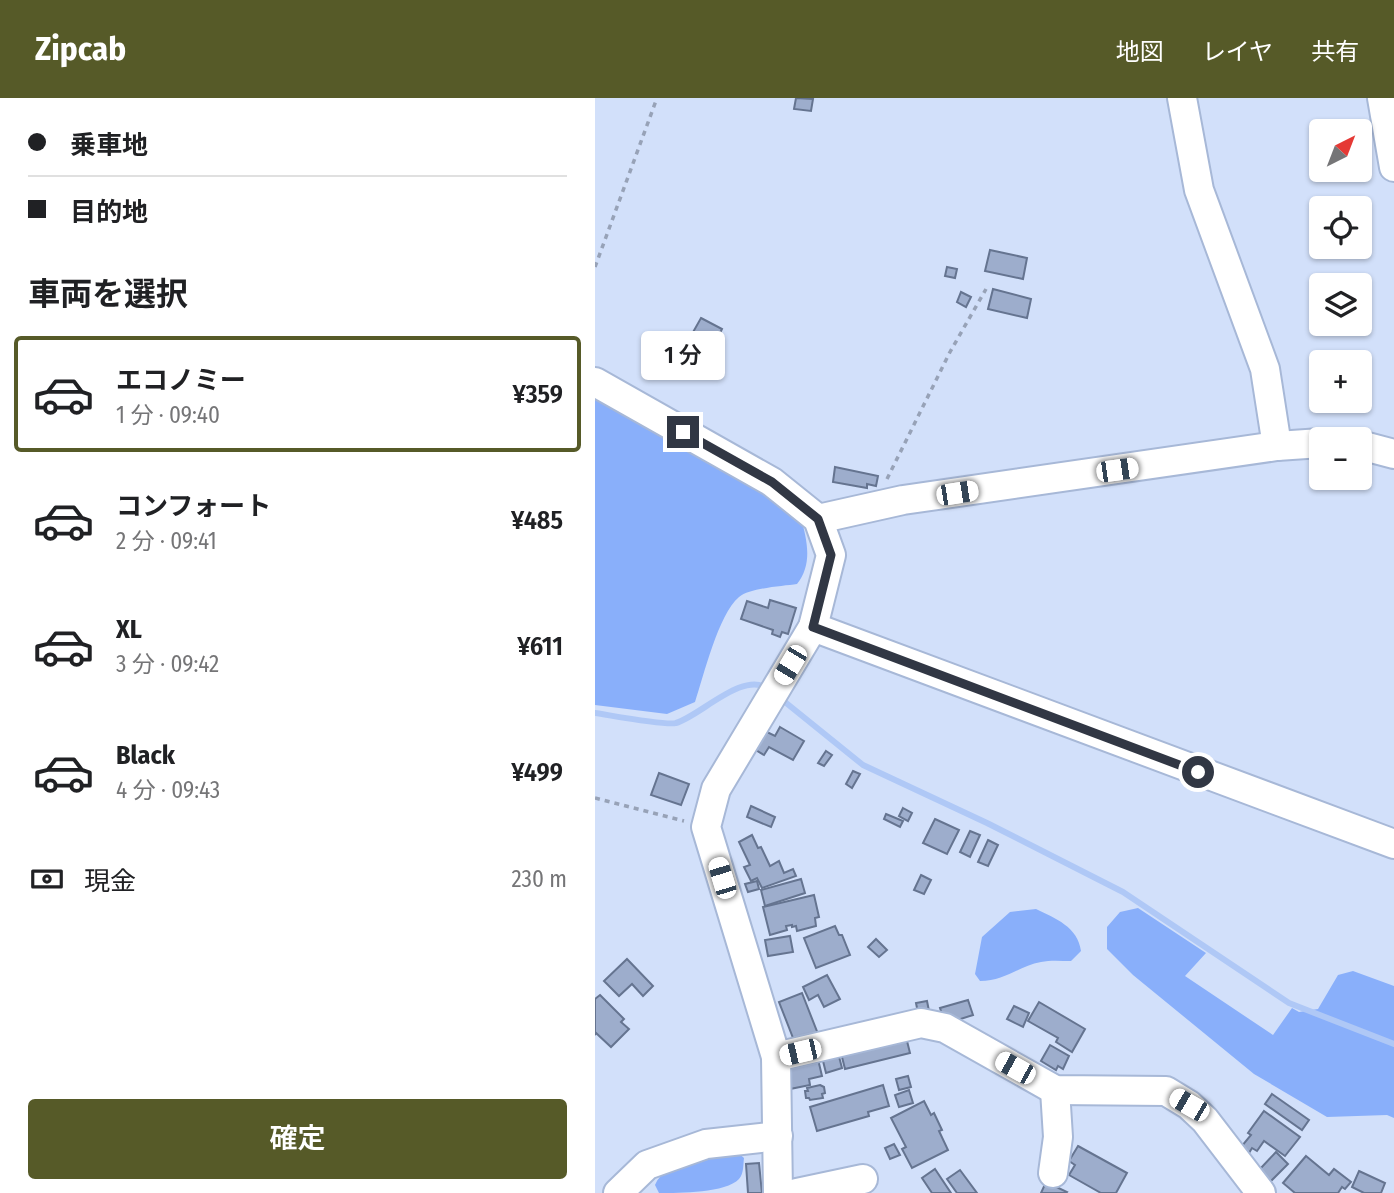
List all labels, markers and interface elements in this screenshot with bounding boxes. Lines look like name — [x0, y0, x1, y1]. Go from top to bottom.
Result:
text: Zipcab — [35, 29, 126, 69]
text: 地図 — [1116, 38, 1164, 66]
text: レイヤ — [1202, 38, 1273, 66]
text: 共有 — [1311, 38, 1359, 66]
north arrow — [1309, 119, 1372, 182]
map controls — [1309, 119, 1372, 490]
text: 乗車地 — [70, 130, 148, 161]
button: locate — [1309, 196, 1372, 259]
text: 目的地 — [70, 197, 148, 228]
button: layers — [1309, 273, 1372, 336]
text: 車両を選択 — [28, 275, 188, 313]
callout: 1 分 — [641, 330, 725, 380]
text: 1 分 — [664, 341, 702, 369]
button: + — [1309, 350, 1372, 413]
icon: car — [32, 363, 95, 426]
text: エコノミー — [116, 365, 246, 396]
text: ¥359 — [512, 379, 563, 410]
text: 1 分 · 09:40 — [116, 401, 220, 429]
route end — [667, 416, 699, 448]
button: − — [1309, 427, 1372, 490]
car — [1095, 457, 1140, 483]
car — [935, 479, 980, 507]
icon: car — [32, 489, 95, 552]
text: コンフォート — [116, 491, 271, 522]
text: ¥485 — [511, 505, 563, 536]
text: 2 分 · 09:41 — [116, 527, 217, 555]
text: XL — [116, 614, 142, 645]
icon: car — [32, 615, 95, 678]
text: ¥611 — [517, 631, 563, 662]
car — [771, 642, 810, 688]
text: 3 分 · 09:42 — [116, 650, 219, 678]
text: Black — [116, 740, 175, 771]
icon: car — [32, 741, 95, 804]
route start — [1182, 756, 1214, 788]
text: ¥499 — [511, 757, 563, 788]
text: 4 分 · 09:43 — [116, 776, 220, 804]
car — [706, 855, 739, 901]
icon: cash — [28, 860, 66, 898]
text: 230 m — [511, 865, 567, 893]
text: 現金 — [84, 866, 136, 897]
car — [778, 1037, 823, 1067]
car — [992, 1049, 1039, 1087]
car — [1166, 1085, 1213, 1125]
button: 確定 — [28, 1099, 567, 1179]

